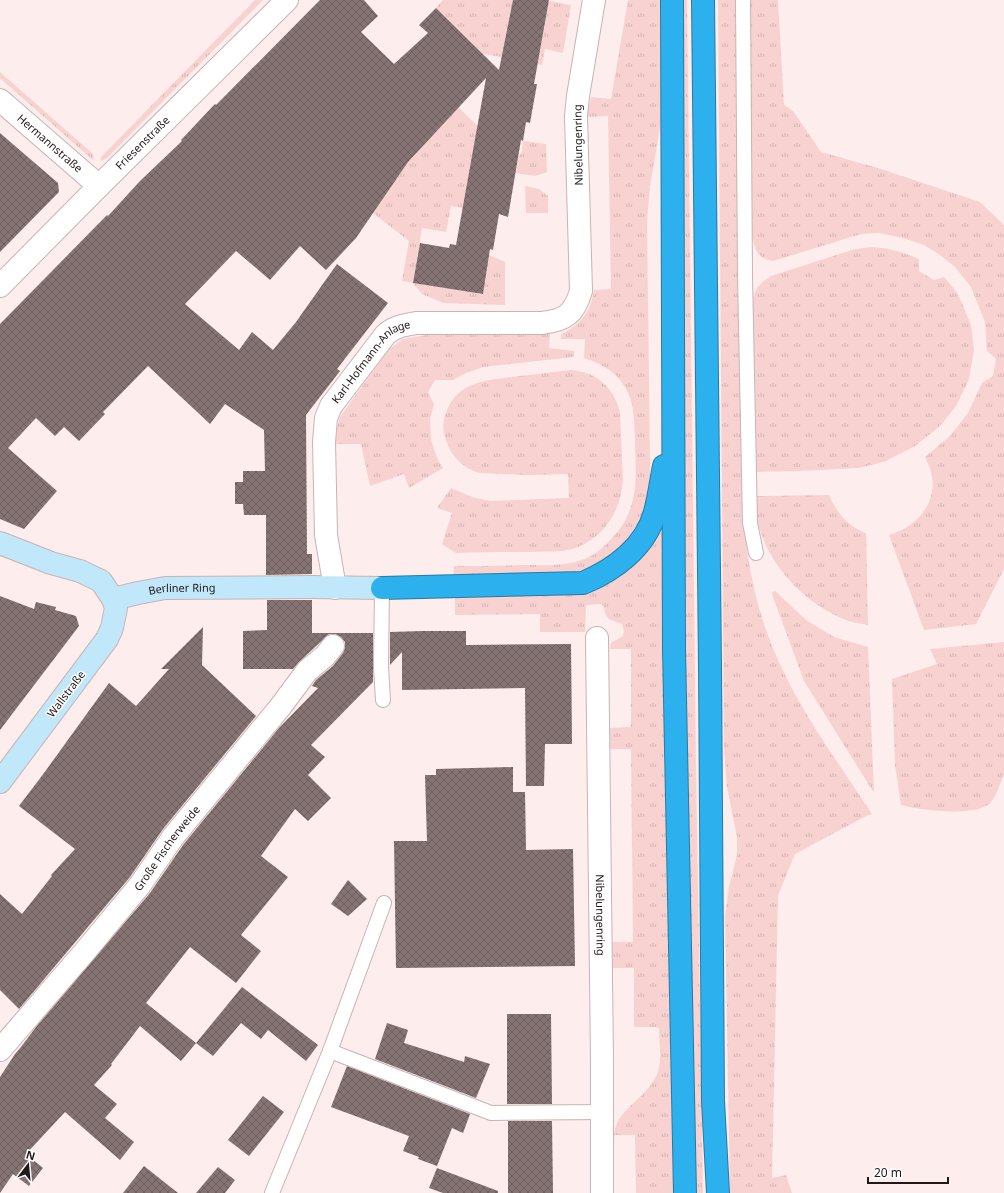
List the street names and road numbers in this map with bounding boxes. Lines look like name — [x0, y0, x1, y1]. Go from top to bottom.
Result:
street label: Nibelungenring — [569, 104, 586, 186]
street label: Hermannstraße — [14, 110, 86, 175]
street label: Friesenstraße — [112, 112, 173, 173]
street label: Karl-Hofmann-Anlage — [328, 316, 412, 406]
street label: Berliner Ring — [147, 580, 216, 598]
street label: Wallstraße — [43, 667, 88, 720]
street label: Große Fischerweide — [130, 802, 203, 894]
street label: Nibelungenring — [593, 874, 609, 956]

